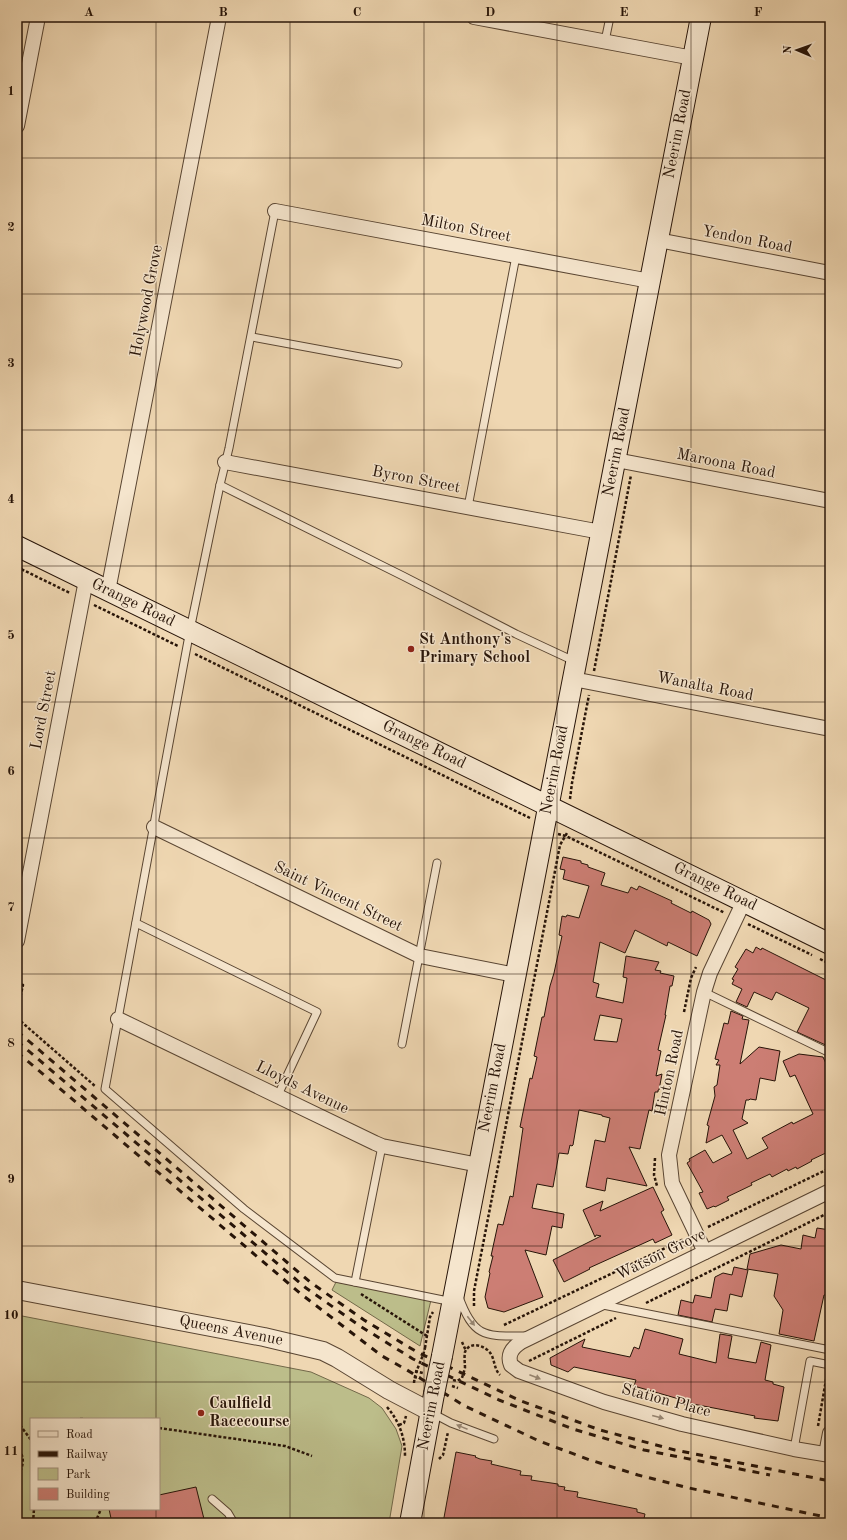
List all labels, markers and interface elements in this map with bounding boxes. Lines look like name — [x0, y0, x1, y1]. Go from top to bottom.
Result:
text: A — [84, 6, 94, 19]
text: B — [218, 6, 228, 19]
text: C — [353, 6, 361, 19]
text: D — [485, 6, 495, 19]
text: E — [620, 6, 629, 19]
text: F — [754, 6, 763, 19]
north arrow — [777, 30, 817, 70]
text: N — [783, 45, 794, 54]
text: 1 — [7, 85, 15, 98]
street label: Neerim Road — [661, 88, 695, 180]
street label: Milton Street — [420, 212, 513, 246]
text: 2 — [7, 221, 15, 234]
street label: Yendon Road — [701, 223, 793, 257]
street label: Holywood Grove — [128, 243, 166, 359]
text: 3 — [7, 357, 15, 370]
street label: Neerim Road — [600, 406, 634, 498]
street label: Maroona Road — [675, 447, 777, 481]
street label: Byron Street — [371, 464, 462, 496]
text: 4 — [7, 493, 15, 506]
street label: Grange Road — [89, 576, 177, 630]
text: 5 — [7, 629, 15, 642]
place label: St Anthony's Primary School — [419, 632, 530, 666]
marker: St Anthony's Primary School — [406, 644, 416, 654]
street label: Lord Street — [28, 669, 60, 751]
street label: Wanalta Road — [655, 670, 755, 704]
street label: Grange Road — [380, 718, 468, 772]
street label: Neerim Road — [538, 724, 572, 816]
text: 6 — [7, 765, 15, 778]
street label: Saint Vincent Street — [271, 859, 405, 935]
street label: Grange Road — [671, 860, 759, 914]
text: 7 — [7, 901, 15, 914]
street label: Hinton Road — [653, 1028, 687, 1118]
text: 8 — [7, 1037, 15, 1050]
street label: Neerim Road — [476, 1042, 510, 1134]
street label: Lloyds Avenue — [253, 1059, 351, 1117]
text: 9 — [7, 1173, 15, 1186]
street label: Watson Grove — [614, 1226, 708, 1284]
text: 10 — [3, 1309, 19, 1322]
street label: Queens Avenue — [178, 1313, 284, 1349]
one-way arrow — [466, 1316, 475, 1327]
street label: Neerim Road — [415, 1360, 449, 1452]
one-way arrow — [529, 1375, 541, 1381]
street label: Station Place — [620, 1381, 712, 1421]
place label: Caulfield Racecourse — [209, 1396, 290, 1430]
marker: Caulfield Racecourse — [196, 1408, 206, 1418]
one-way arrow — [652, 1414, 664, 1420]
legend — [30, 1418, 160, 1510]
one-way arrow — [456, 1423, 468, 1429]
text: Road — [66, 1429, 93, 1441]
text: 11 — [3, 1445, 19, 1458]
text: Railway — [66, 1449, 109, 1461]
text: Park — [66, 1469, 91, 1481]
text: Building — [66, 1489, 110, 1501]

